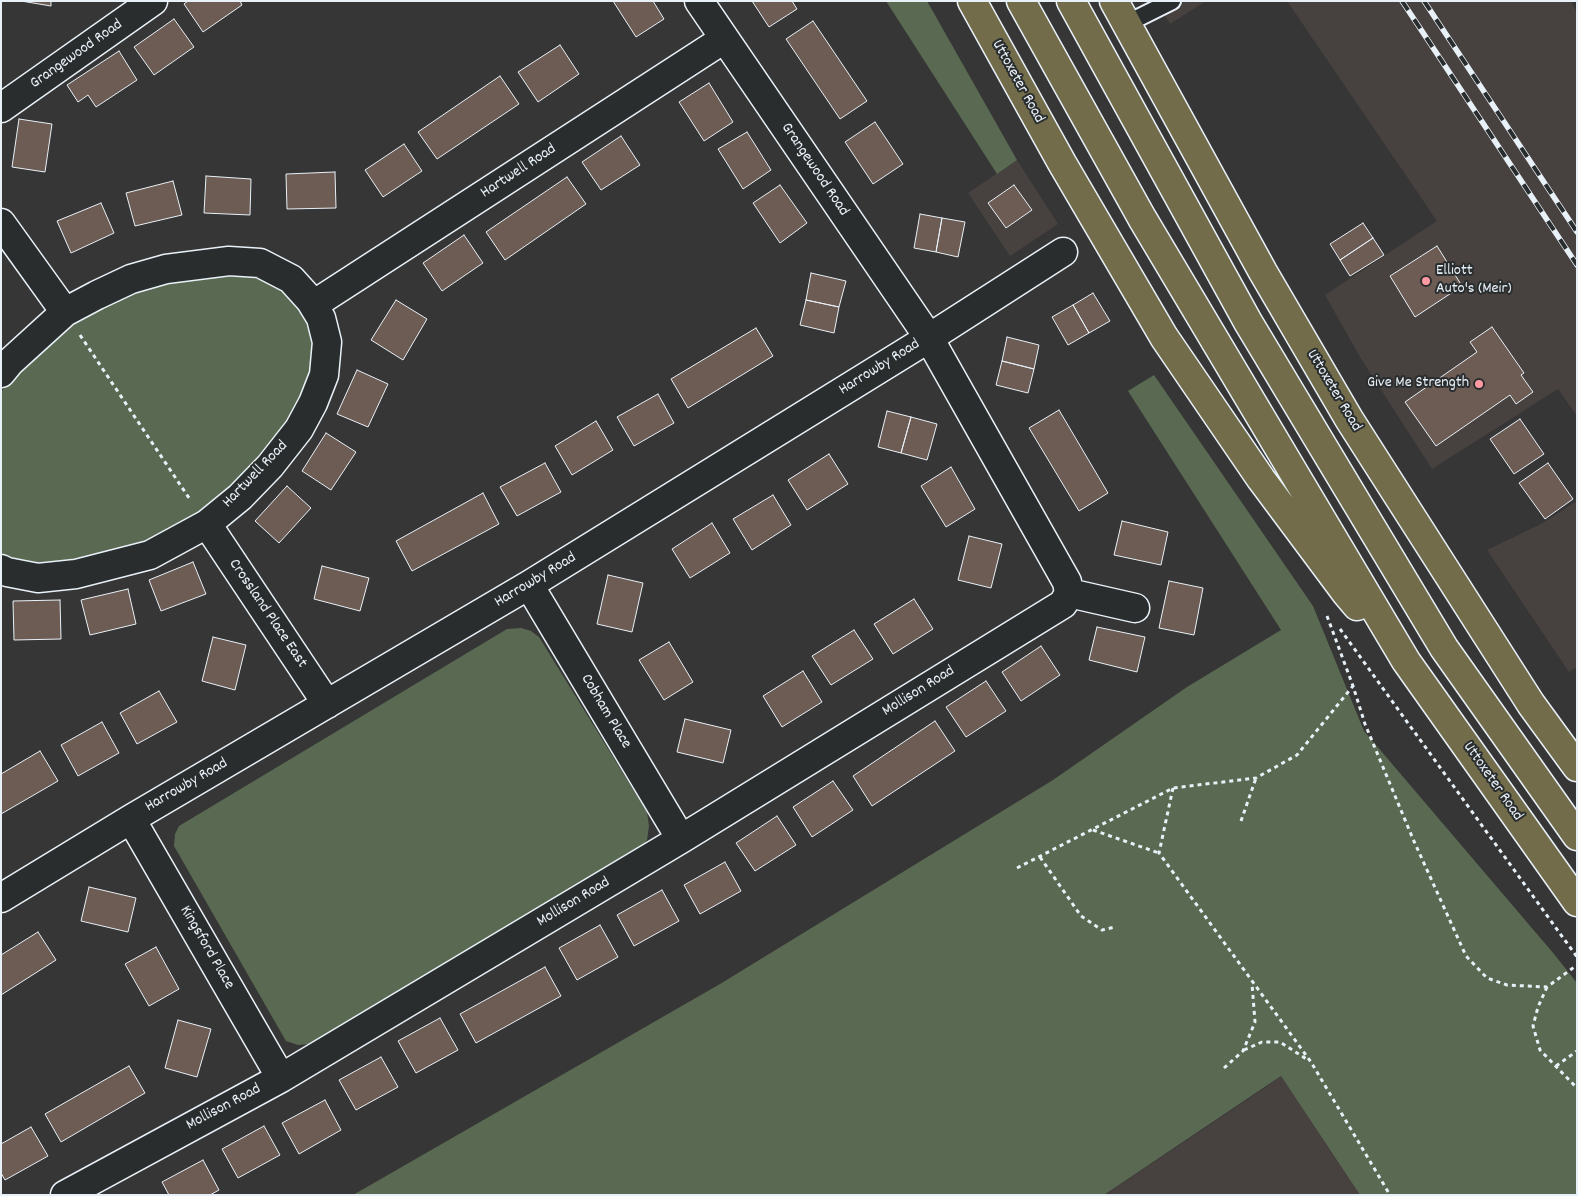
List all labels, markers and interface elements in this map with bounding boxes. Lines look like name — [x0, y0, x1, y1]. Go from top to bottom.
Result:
street label: Grangewood Road — [27, 16, 127, 94]
street label: Uttoxeter Road — [986, 37, 1048, 127]
street label: Grangewood Road — [776, 120, 852, 220]
street label: Hartwell Road — [478, 141, 560, 203]
place label: Elliott Auto's (Meir) — [1436, 262, 1511, 300]
marker: Elliott Auto's (Meir) — [1420, 275, 1432, 287]
street label: Harrowby Road — [836, 335, 924, 401]
street label: Uttoxeter Road — [1301, 347, 1365, 435]
place label: Give Me Strength — [1367, 374, 1469, 394]
marker: Give Me Strength — [1473, 378, 1485, 390]
street label: Hartwell Road — [219, 437, 293, 513]
street label: Harrowby Road — [492, 549, 580, 613]
street label: Crossland Place East — [223, 556, 311, 672]
street label: Mollison Road — [879, 662, 959, 722]
street label: Cobham Place — [575, 671, 635, 753]
street label: Uttoxeter Road — [1458, 739, 1526, 825]
street label: Harrowby Road — [142, 755, 232, 817]
street label: Mollison Road — [534, 874, 614, 932]
street label: Kingsford Place — [174, 903, 238, 993]
street label: Mollison Road — [183, 1080, 265, 1136]

